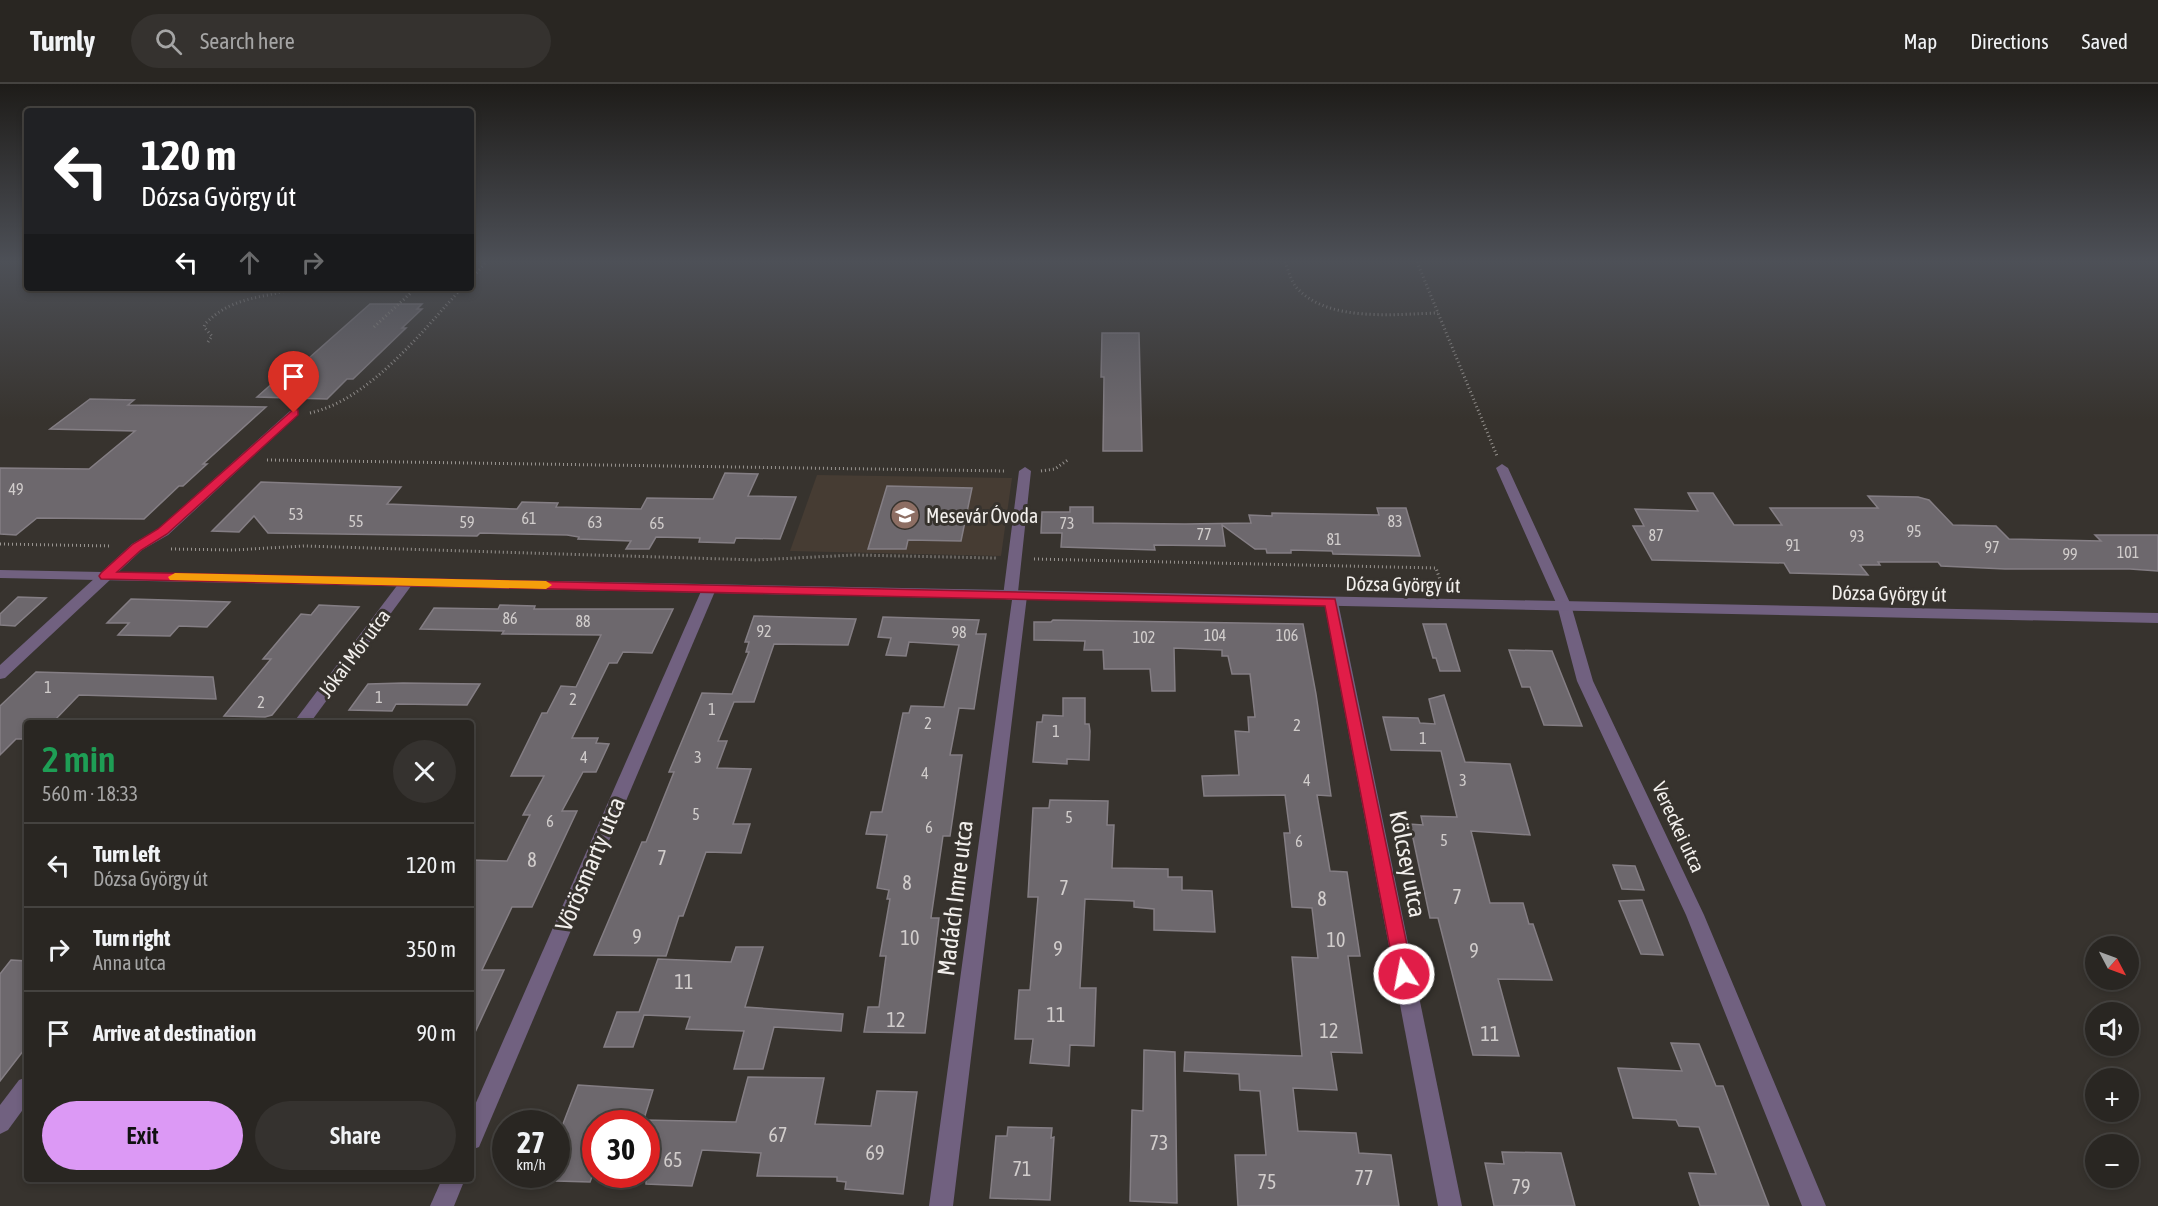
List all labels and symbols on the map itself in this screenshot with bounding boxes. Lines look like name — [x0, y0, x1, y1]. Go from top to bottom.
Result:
pin — [268, 351, 319, 413]
house number: 49 — [8, 480, 24, 498]
school or university icon: Mesevár Óvoda — [889, 499, 921, 531]
place label: Mesevár Óvoda — [926, 504, 1038, 527]
house number: 53 — [288, 505, 304, 523]
house number: 61 — [521, 509, 537, 527]
house number: 55 — [348, 512, 364, 530]
house number: 83 — [1387, 512, 1403, 530]
house number: 59 — [459, 513, 475, 531]
house number: 63 — [587, 513, 603, 531]
house number: 65 — [649, 514, 665, 532]
house number: 73 — [1059, 514, 1075, 532]
house number: 95 — [1906, 522, 1922, 540]
house number: 77 — [1196, 525, 1212, 543]
house number: 87 — [1648, 526, 1664, 544]
house number: 93 — [1849, 527, 1865, 545]
house number: 81 — [1326, 530, 1342, 548]
house number: 91 — [1785, 536, 1801, 554]
house number: 97 — [1984, 538, 2000, 556]
house number: 101 — [2117, 543, 2139, 561]
house number: 99 — [2062, 545, 2078, 563]
street label: Dózsa György út — [1345, 571, 1461, 597]
street label: Dózsa György út — [1831, 580, 1947, 606]
street label: Jókai Mór utca — [313, 604, 395, 702]
house number: 86 — [502, 609, 518, 627]
house number: 88 — [575, 612, 591, 630]
house number: 92 — [756, 622, 772, 640]
house number: 98 — [951, 623, 967, 641]
house number: 104 — [1204, 626, 1226, 644]
house number: 106 — [1276, 626, 1298, 644]
house number: 102 — [1133, 628, 1155, 646]
house number: 1 — [44, 678, 52, 696]
house number: 1 — [375, 688, 383, 706]
house number: 2 — [569, 690, 577, 708]
house number: 2 — [257, 693, 265, 711]
house number: 1 — [708, 700, 716, 718]
house number: 2 — [924, 714, 932, 732]
house number: 2 — [1293, 716, 1301, 734]
house number: 1 — [1052, 722, 1060, 740]
house number: 1 — [1419, 729, 1427, 747]
house number: 4 — [580, 748, 588, 766]
house number: 3 — [694, 748, 702, 766]
house number: 4 — [921, 764, 929, 782]
house number: 4 — [1303, 771, 1311, 789]
house number: 3 — [1459, 771, 1467, 789]
street label: Vereckei utca — [1648, 778, 1710, 876]
street label: Vörösmarty utca — [550, 793, 630, 935]
house number: 5 — [692, 805, 700, 823]
house number: 5 — [1065, 808, 1073, 826]
street label: Kölcsey utca — [1384, 808, 1432, 920]
house number: 6 — [546, 812, 554, 830]
house number: 6 — [925, 818, 933, 836]
street label: Madách Imre utca — [932, 819, 978, 977]
house number: 5 — [1440, 831, 1448, 849]
house number: 6 — [1295, 832, 1303, 850]
house number: 7 — [657, 846, 667, 869]
house number: 8 — [527, 848, 537, 871]
house number: 8 — [902, 871, 912, 894]
house number: 7 — [1059, 876, 1069, 899]
house number: 7 — [1452, 885, 1462, 908]
house number: 8 — [1317, 887, 1327, 910]
house number: 9 — [632, 925, 642, 948]
house number: 10 — [901, 926, 919, 949]
house number: 10 — [1327, 928, 1345, 951]
north arrow — [2085, 936, 2139, 990]
house number: 9 — [1053, 937, 1063, 960]
house number: 9 — [1469, 939, 1479, 962]
position arrow — [1372, 942, 1436, 1006]
house number: 11 — [675, 970, 693, 993]
house number: 11 — [1047, 1003, 1065, 1026]
house number: 12 — [887, 1008, 905, 1031]
house number: 12 — [1320, 1019, 1338, 1042]
house number: 11 — [1481, 1022, 1499, 1045]
speed limit sign: 30 — [582, 1110, 660, 1188]
house number: 67 — [769, 1123, 787, 1146]
house number: 73 — [1150, 1131, 1168, 1154]
house number: 69 — [866, 1141, 884, 1164]
house number: 65 — [664, 1148, 682, 1171]
house number: 71 — [1013, 1157, 1031, 1180]
house number: 77 — [1355, 1166, 1373, 1189]
house number: 75 — [1258, 1170, 1276, 1193]
house number: 79 — [1512, 1175, 1530, 1198]

